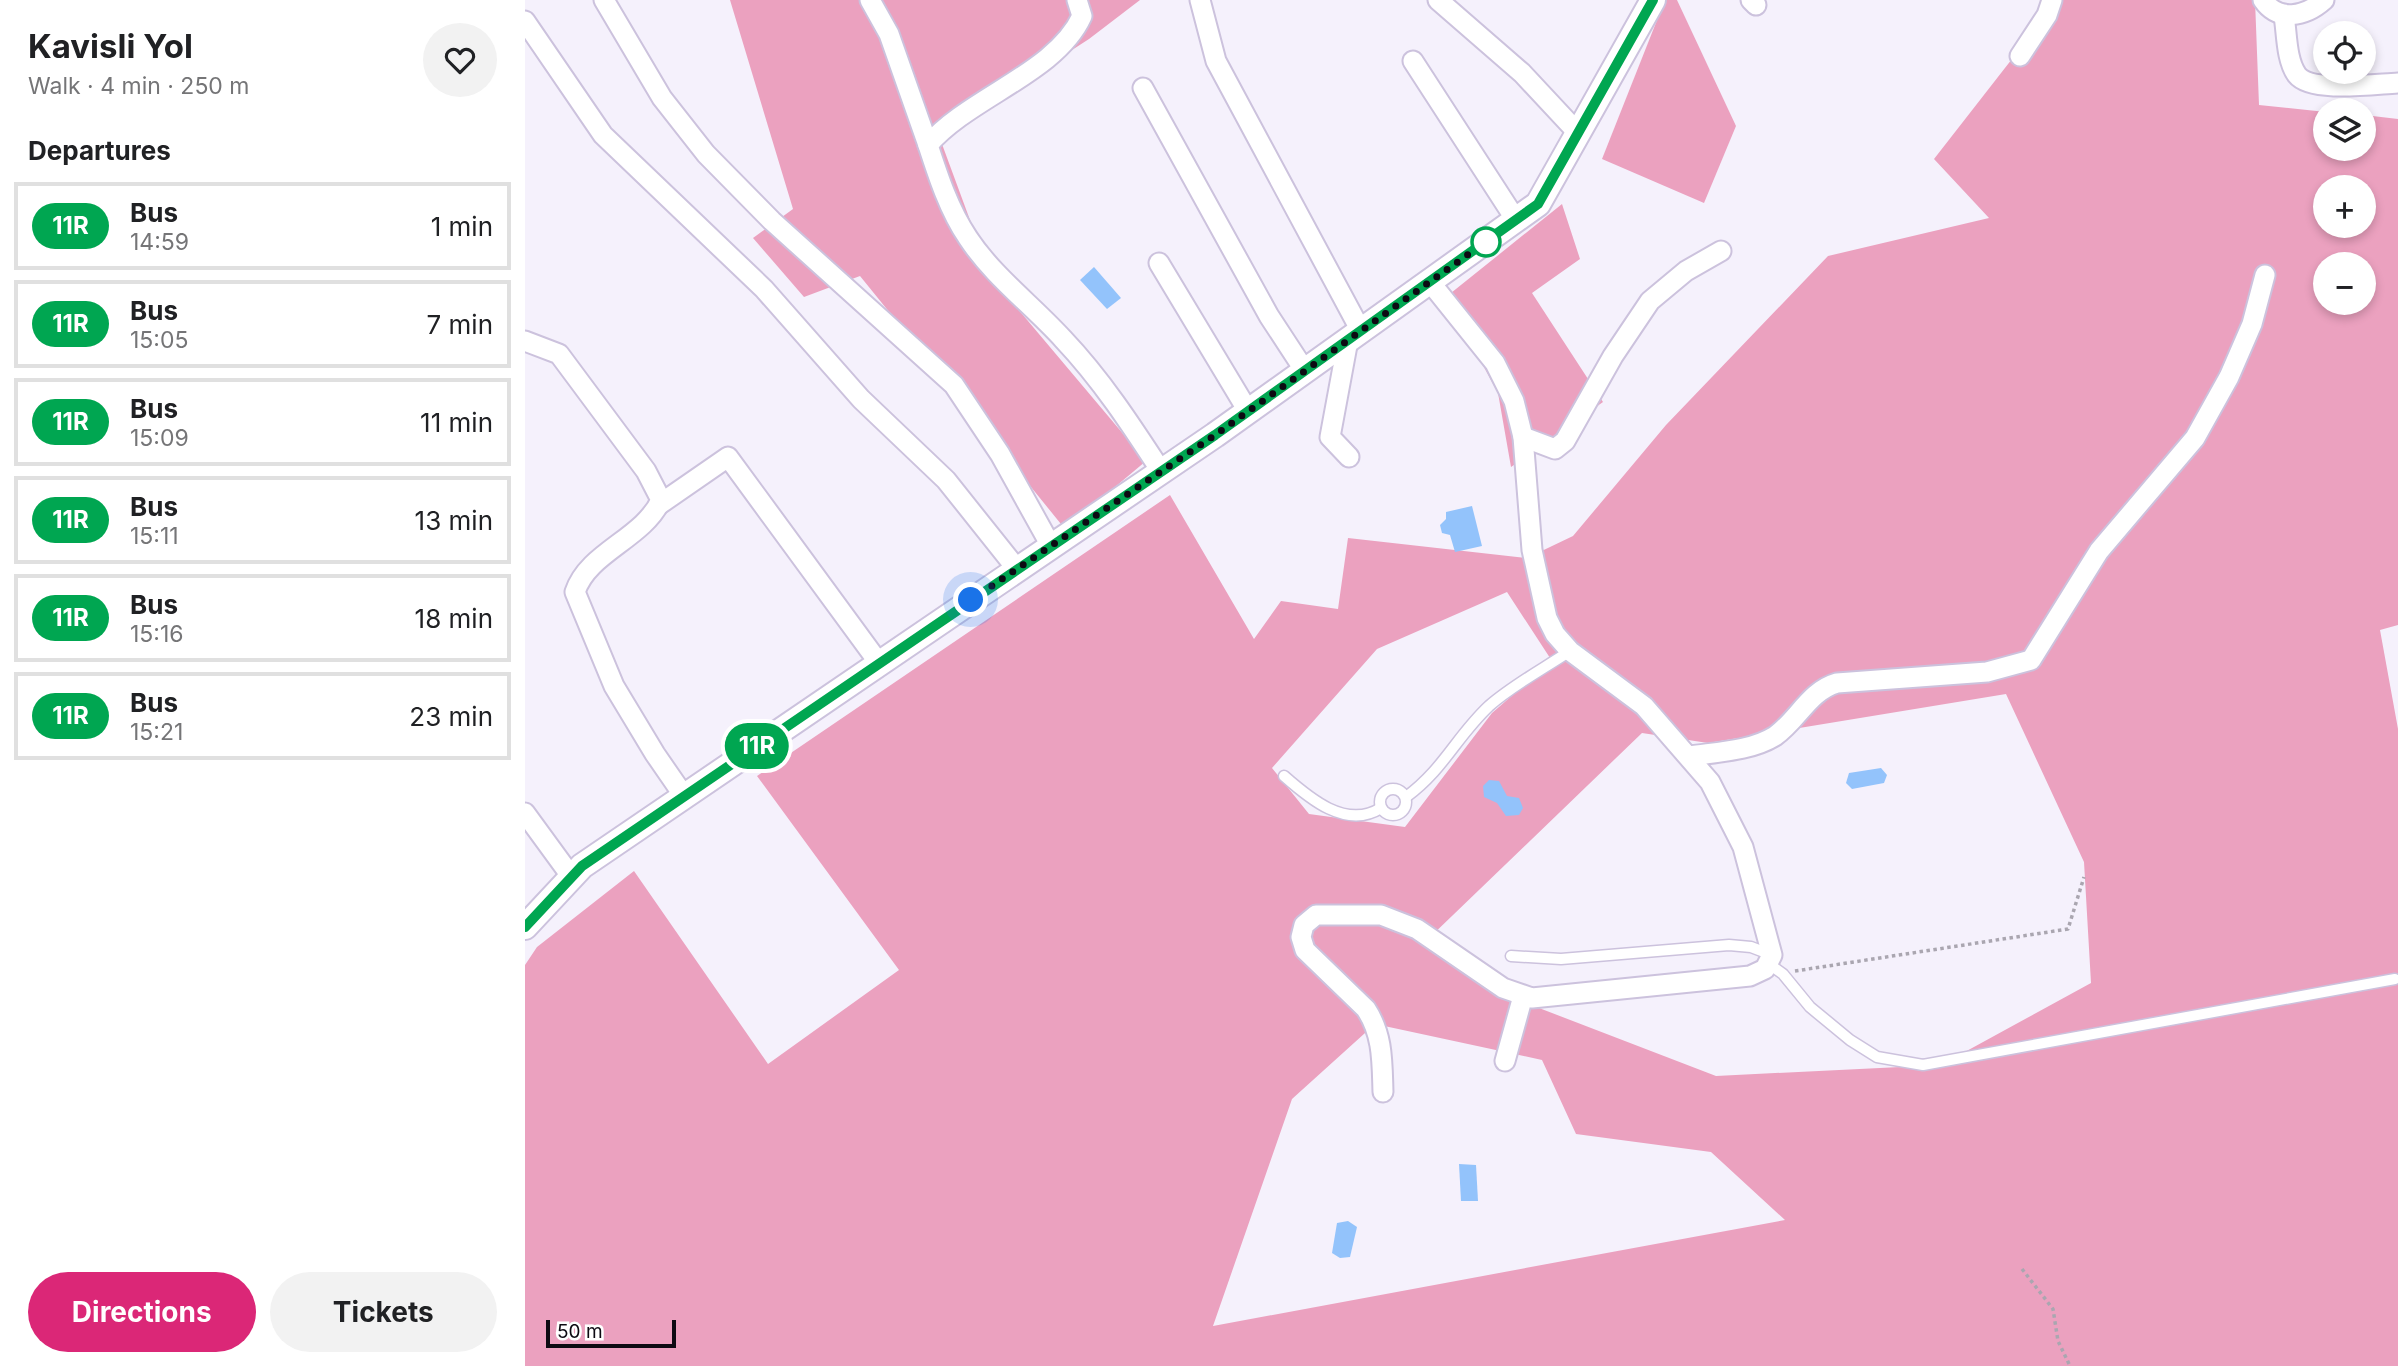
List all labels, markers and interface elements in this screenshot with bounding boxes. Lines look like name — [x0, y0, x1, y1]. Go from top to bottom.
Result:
map controls — [2313, 21, 2376, 315]
button: locate — [2313, 21, 2376, 84]
button: heart — [423, 23, 497, 97]
text: Kavisli Yol — [28, 26, 193, 66]
text: Walk · 4 min · 250 m — [28, 72, 250, 100]
button: layers — [2313, 98, 2376, 161]
text: Departures — [28, 135, 171, 166]
button: + — [2313, 175, 2376, 238]
text: Bus — [130, 197, 178, 228]
text: 11R — [52, 211, 89, 240]
text: 1 min — [431, 211, 493, 242]
unlabelled marker — [1471, 227, 1501, 257]
text: 14:59 — [130, 228, 189, 256]
button: − — [2313, 252, 2376, 315]
text: Bus — [130, 295, 178, 326]
text: 11R — [52, 309, 89, 338]
text: 7 min — [427, 309, 493, 340]
text: 15:05 — [130, 326, 188, 354]
text: Bus — [130, 393, 178, 424]
text: 11R — [52, 407, 89, 436]
text: 11 min — [420, 407, 493, 438]
text: 15:09 — [130, 424, 189, 452]
text: Bus — [130, 491, 178, 522]
text: 11R — [52, 505, 89, 534]
text: 13 min — [415, 505, 493, 536]
text: 15:11 — [130, 522, 179, 550]
your location — [953, 582, 988, 617]
text: Bus — [130, 589, 178, 620]
text: 11R — [52, 603, 89, 632]
text: 18 min — [415, 603, 493, 634]
text: 15:16 — [130, 620, 184, 648]
text: Bus — [130, 687, 178, 718]
text: 11R — [52, 701, 89, 730]
text: 23 min — [409, 701, 493, 732]
text: 15:21 — [130, 718, 183, 746]
line badge: 11R — [717, 723, 797, 769]
text: 11R — [739, 731, 775, 760]
button: Directions — [28, 1272, 256, 1352]
button: Tickets — [270, 1272, 497, 1352]
scale bar — [546, 1317, 675, 1349]
text: 50 m — [557, 1320, 603, 1343]

